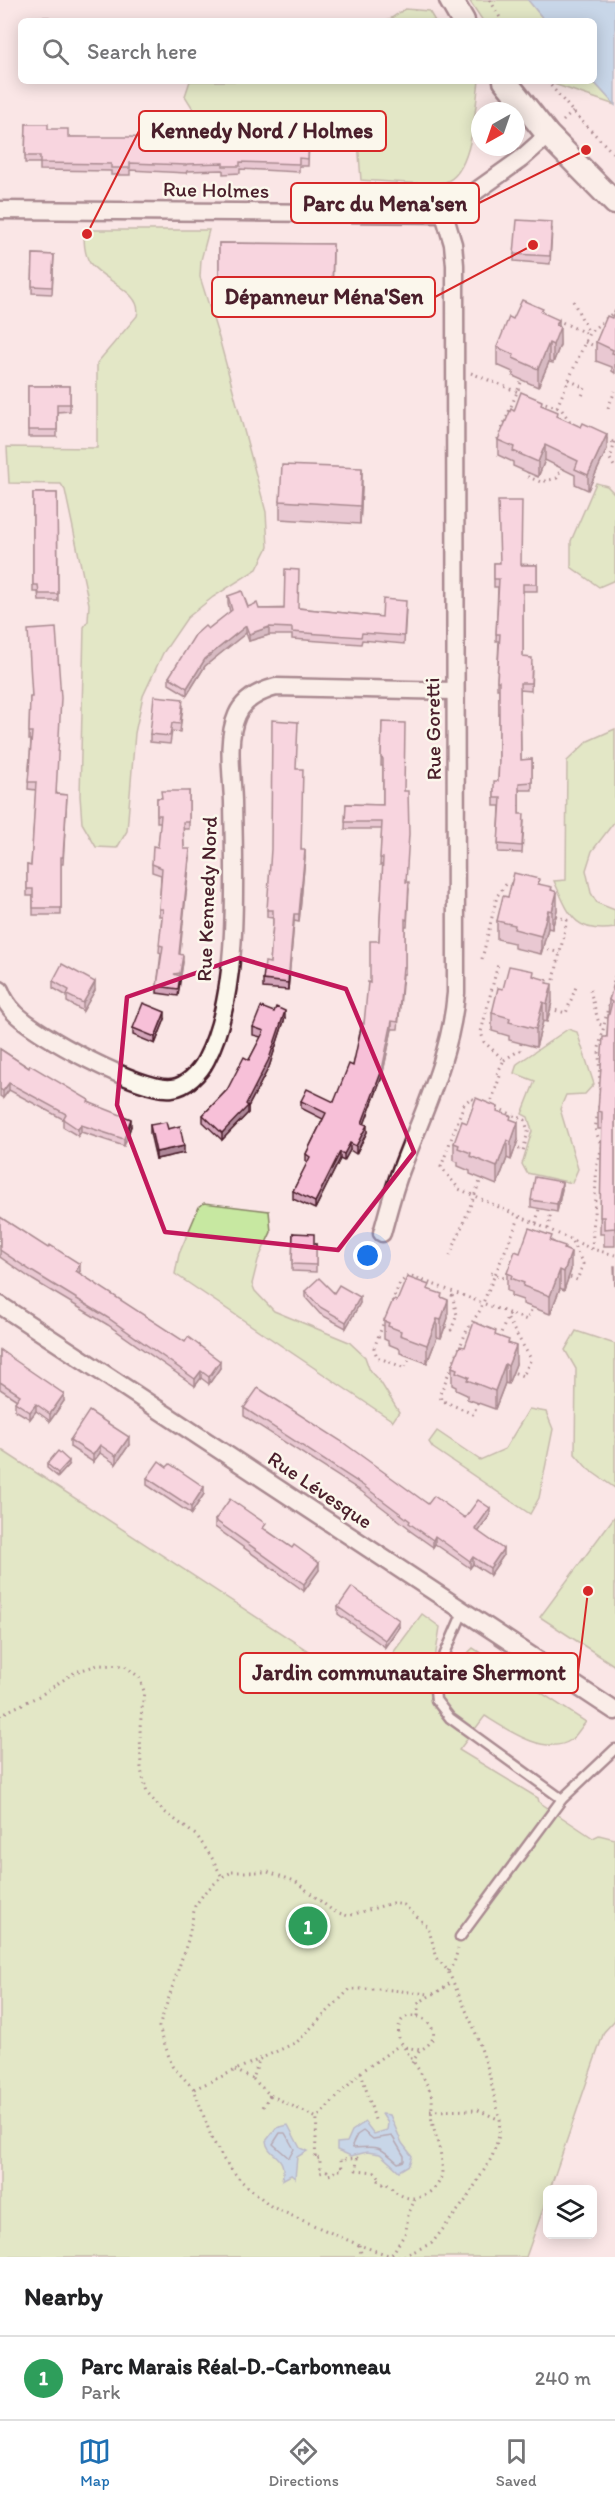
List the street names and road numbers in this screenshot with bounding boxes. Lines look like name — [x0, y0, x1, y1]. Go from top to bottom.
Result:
street label: Rue Holmes — [163, 176, 269, 203]
street label: Rue Goretti — [419, 677, 446, 781]
street label: Rue Kennedy Nord — [191, 815, 222, 982]
street label: Rue Lévesque — [263, 1445, 377, 1534]

